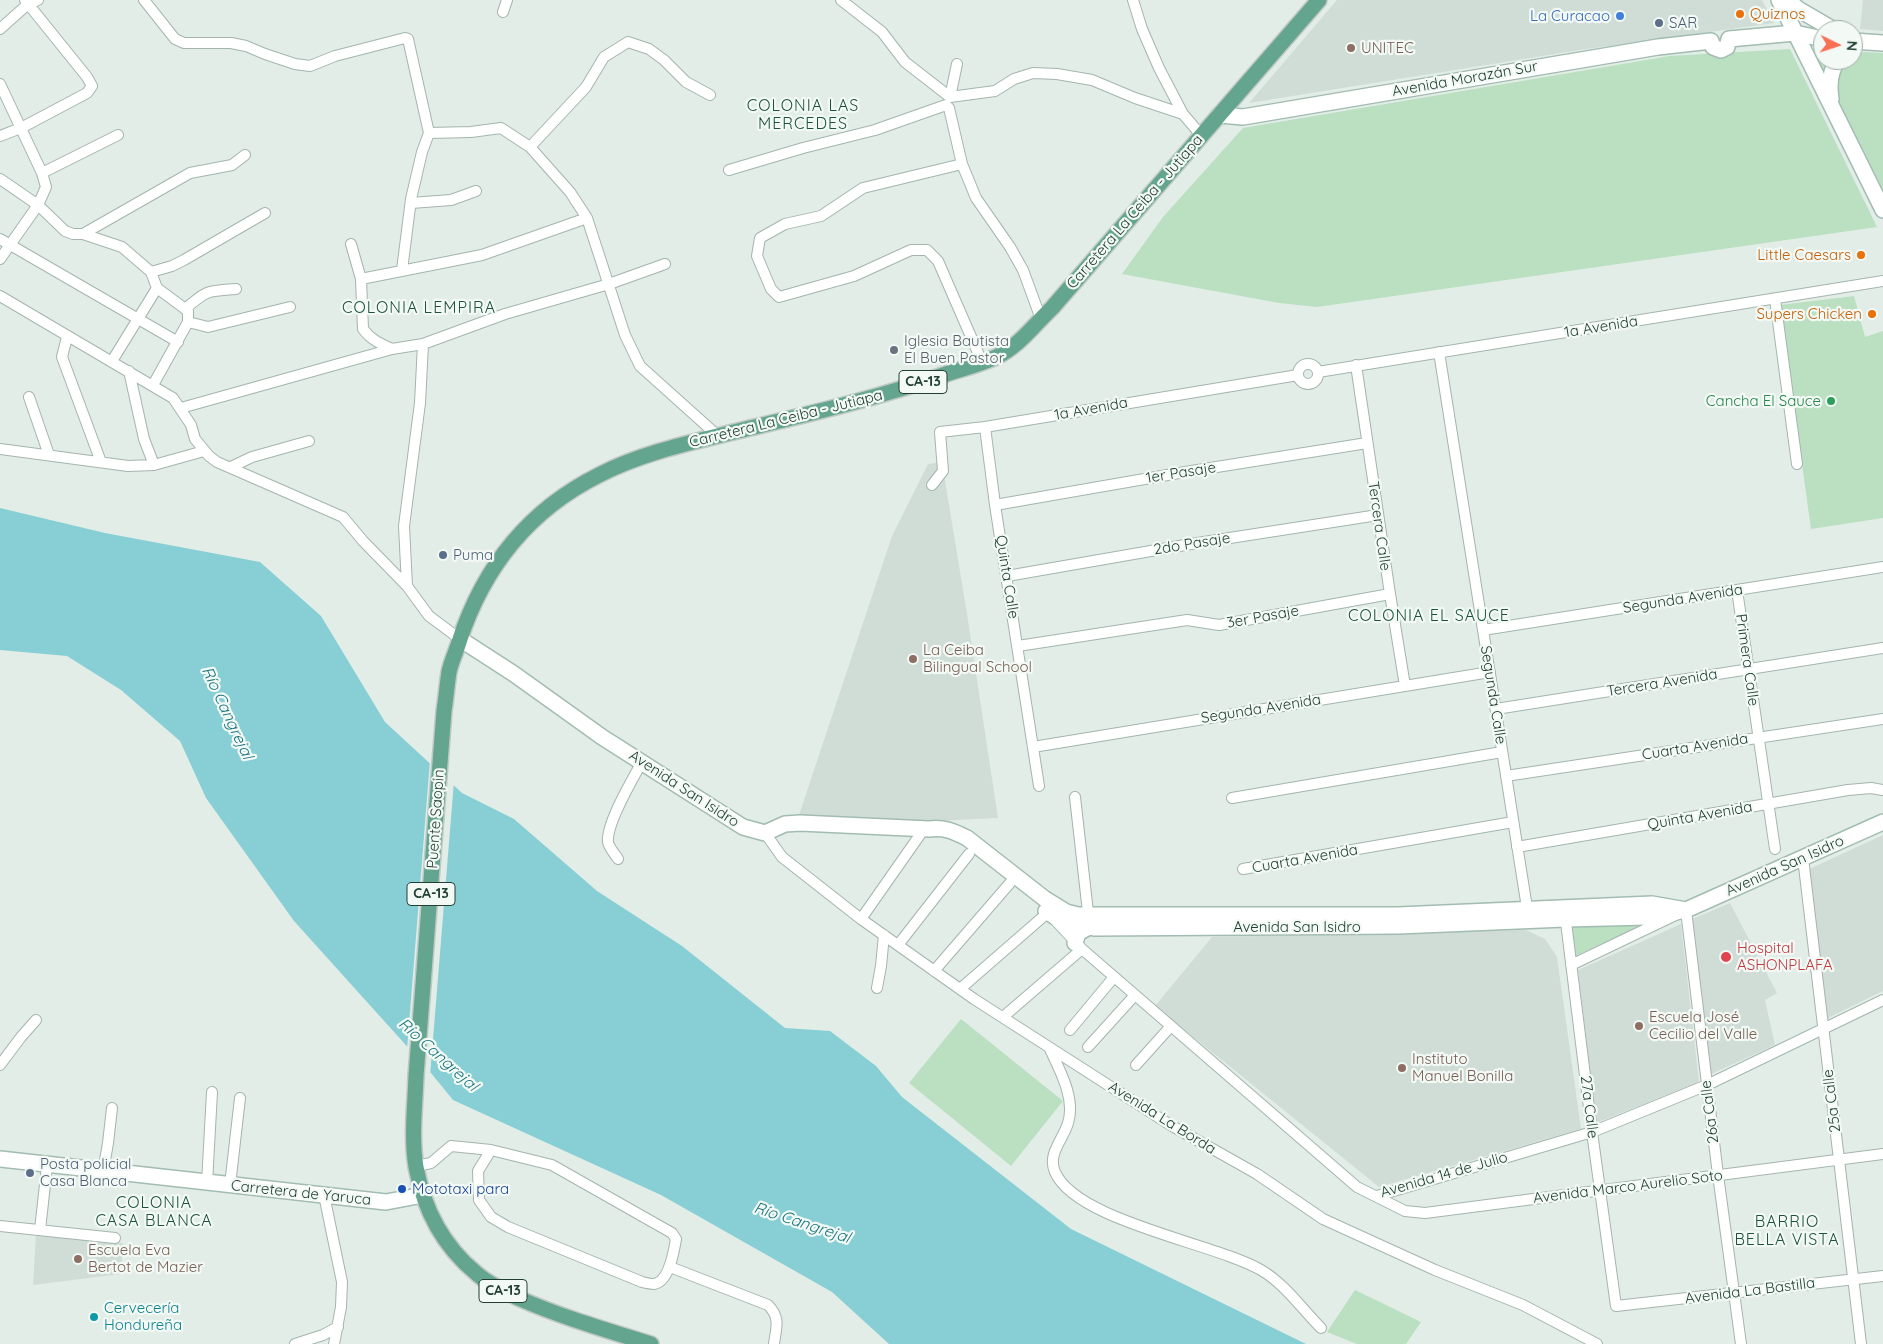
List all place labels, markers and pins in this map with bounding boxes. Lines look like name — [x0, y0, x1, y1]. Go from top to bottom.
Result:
place label: Quiznos — [1750, 5, 1805, 23]
place label: La Curacao — [1530, 7, 1610, 25]
marker: Quiznos — [1734, 8, 1746, 20]
marker: La Curacao — [1614, 10, 1626, 22]
place label: SAR — [1669, 14, 1697, 32]
marker: SAR — [1653, 17, 1665, 29]
place label: UNITEC — [1361, 39, 1414, 57]
marker: UNITEC — [1345, 42, 1357, 54]
place label: Little Caesars — [1757, 246, 1851, 264]
marker: Little Caesars — [1855, 249, 1867, 261]
place label: Supers Chicken — [1756, 305, 1862, 323]
marker: Supers Chicken — [1866, 308, 1878, 320]
place label: Iglesia Bautista El Buen Pastor — [904, 332, 1009, 367]
marker: Iglesia Bautista El Buen Pastor — [888, 344, 900, 356]
place label: Cancha El Sauce — [1706, 392, 1821, 410]
marker: Cancha El Sauce — [1825, 395, 1837, 407]
place label: Puma — [453, 546, 493, 564]
marker: Puma — [437, 549, 449, 561]
place label: La Ceiba Bilingual School — [923, 641, 1032, 676]
marker: La Ceiba Bilingual School — [907, 653, 919, 665]
place label: Hospital ASHONPLAFA — [1737, 939, 1833, 974]
marker: Hospital ASHONPLAFA — [1719, 950, 1733, 964]
place label: Escuela José Cecilio del Valle — [1649, 1008, 1757, 1043]
marker: Escuela José Cecilio del Valle — [1633, 1020, 1645, 1032]
place label: Instituto Manuel Bonilla — [1412, 1050, 1513, 1085]
marker: Instituto Manuel Bonilla — [1396, 1062, 1408, 1074]
place label: Posta policial Casa Blanca — [40, 1155, 131, 1190]
marker: Posta policial Casa Blanca — [24, 1167, 36, 1179]
place label: Mototaxi para — [412, 1180, 509, 1198]
marker: Mototaxi para — [396, 1183, 408, 1195]
place label: Escuela Eva Bertot de Mazier — [88, 1241, 203, 1276]
marker: Escuela Eva Bertot de Mazier — [72, 1253, 84, 1265]
place label: Cervecería Hondureña — [104, 1299, 182, 1334]
marker: Cervecería Hondureña — [88, 1311, 100, 1323]

